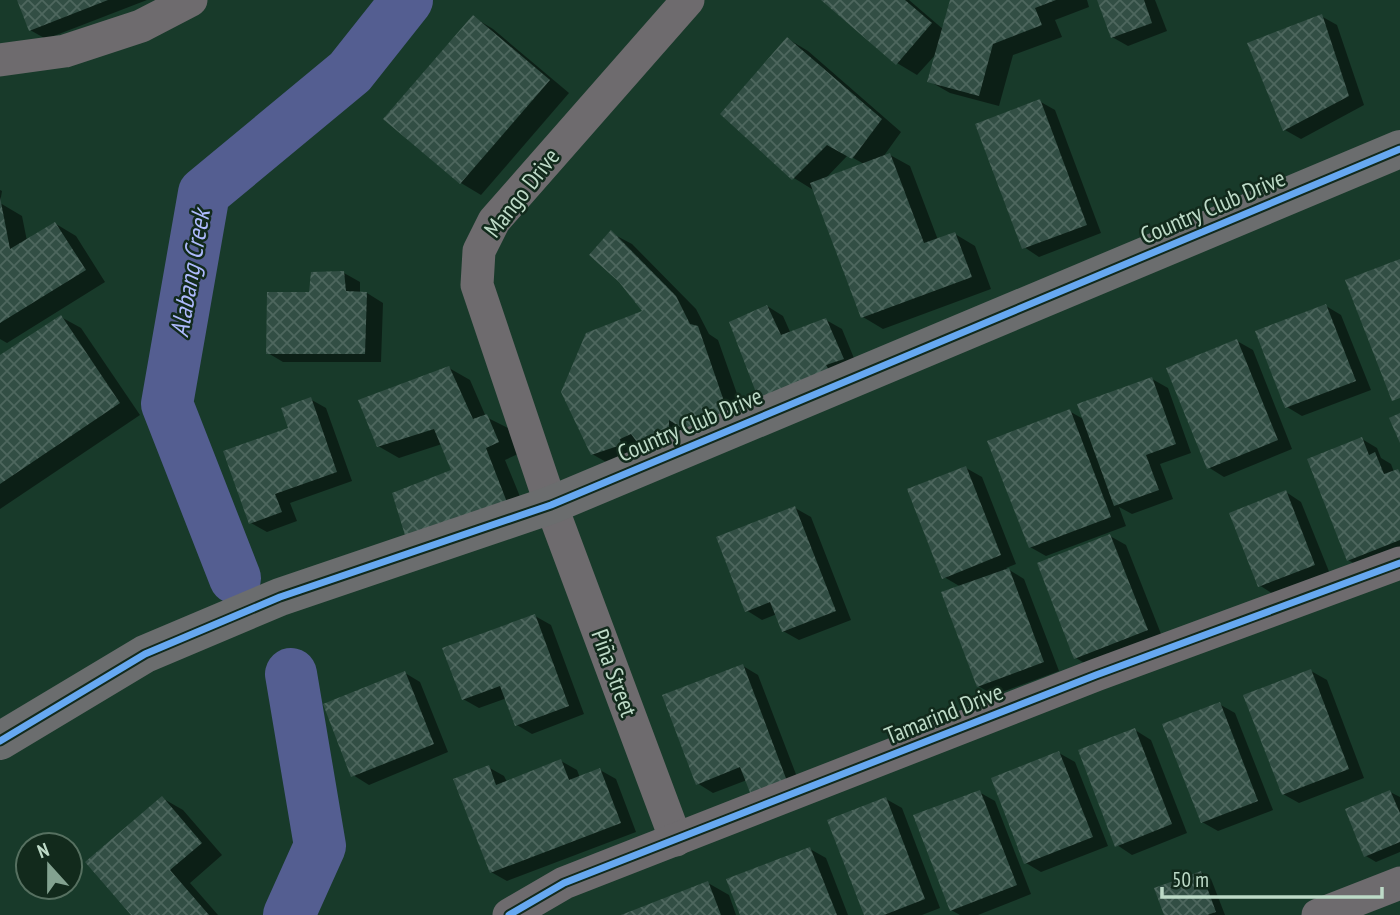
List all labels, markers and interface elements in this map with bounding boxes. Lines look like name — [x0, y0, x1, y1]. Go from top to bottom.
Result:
street label: Mango Drive — [477, 142, 566, 244]
street label: Country Club Drive — [1136, 162, 1290, 251]
water label: Alabang Creek — [162, 204, 217, 339]
street label: Country Club Drive — [613, 380, 767, 469]
street label: Piña Street — [584, 625, 645, 721]
street label: Tamarind Drive — [880, 676, 1008, 751]
north arrow — [14, 831, 84, 901]
text: N — [34, 837, 52, 863]
scale bar — [1162, 856, 1382, 900]
text: 50 m — [1172, 866, 1209, 893]

